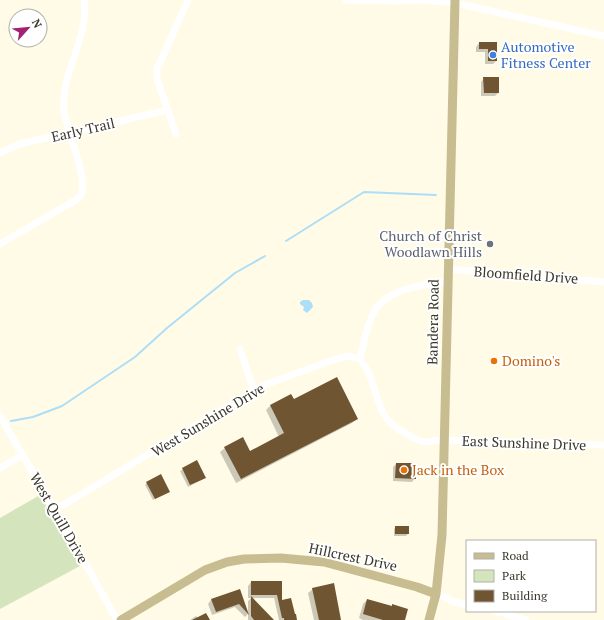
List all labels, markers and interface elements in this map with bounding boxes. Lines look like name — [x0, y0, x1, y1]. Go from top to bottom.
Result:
north arrow — [8, 8, 48, 48]
text: N — [29, 17, 45, 31]
place label: Automotive Fitness Center — [501, 37, 591, 72]
marker: Automotive Fitness Center — [488, 50, 498, 60]
street label: Early Trail — [49, 113, 116, 146]
place label: Church of Christ Woodlawn Hills — [379, 226, 483, 261]
marker: Church of Christ Woodlawn Hills — [485, 239, 495, 249]
street label: Bloomfield Drive — [473, 261, 579, 288]
street label: Bandera Road — [422, 279, 443, 365]
place label: Domino's — [502, 351, 560, 370]
marker: Domino's — [489, 356, 499, 366]
street label: West Sunshine Drive — [148, 378, 268, 461]
street label: East Sunshine Drive — [462, 431, 587, 454]
place label: Jack in the Box — [412, 460, 505, 479]
marker: Jack in the Box — [399, 465, 409, 475]
street label: West Quill Drive — [26, 469, 93, 567]
street label: Hillcrest Drive — [307, 538, 399, 575]
legend — [466, 540, 596, 612]
text: Road — [502, 548, 529, 563]
text: Park — [502, 568, 527, 583]
text: Building — [502, 588, 548, 603]

